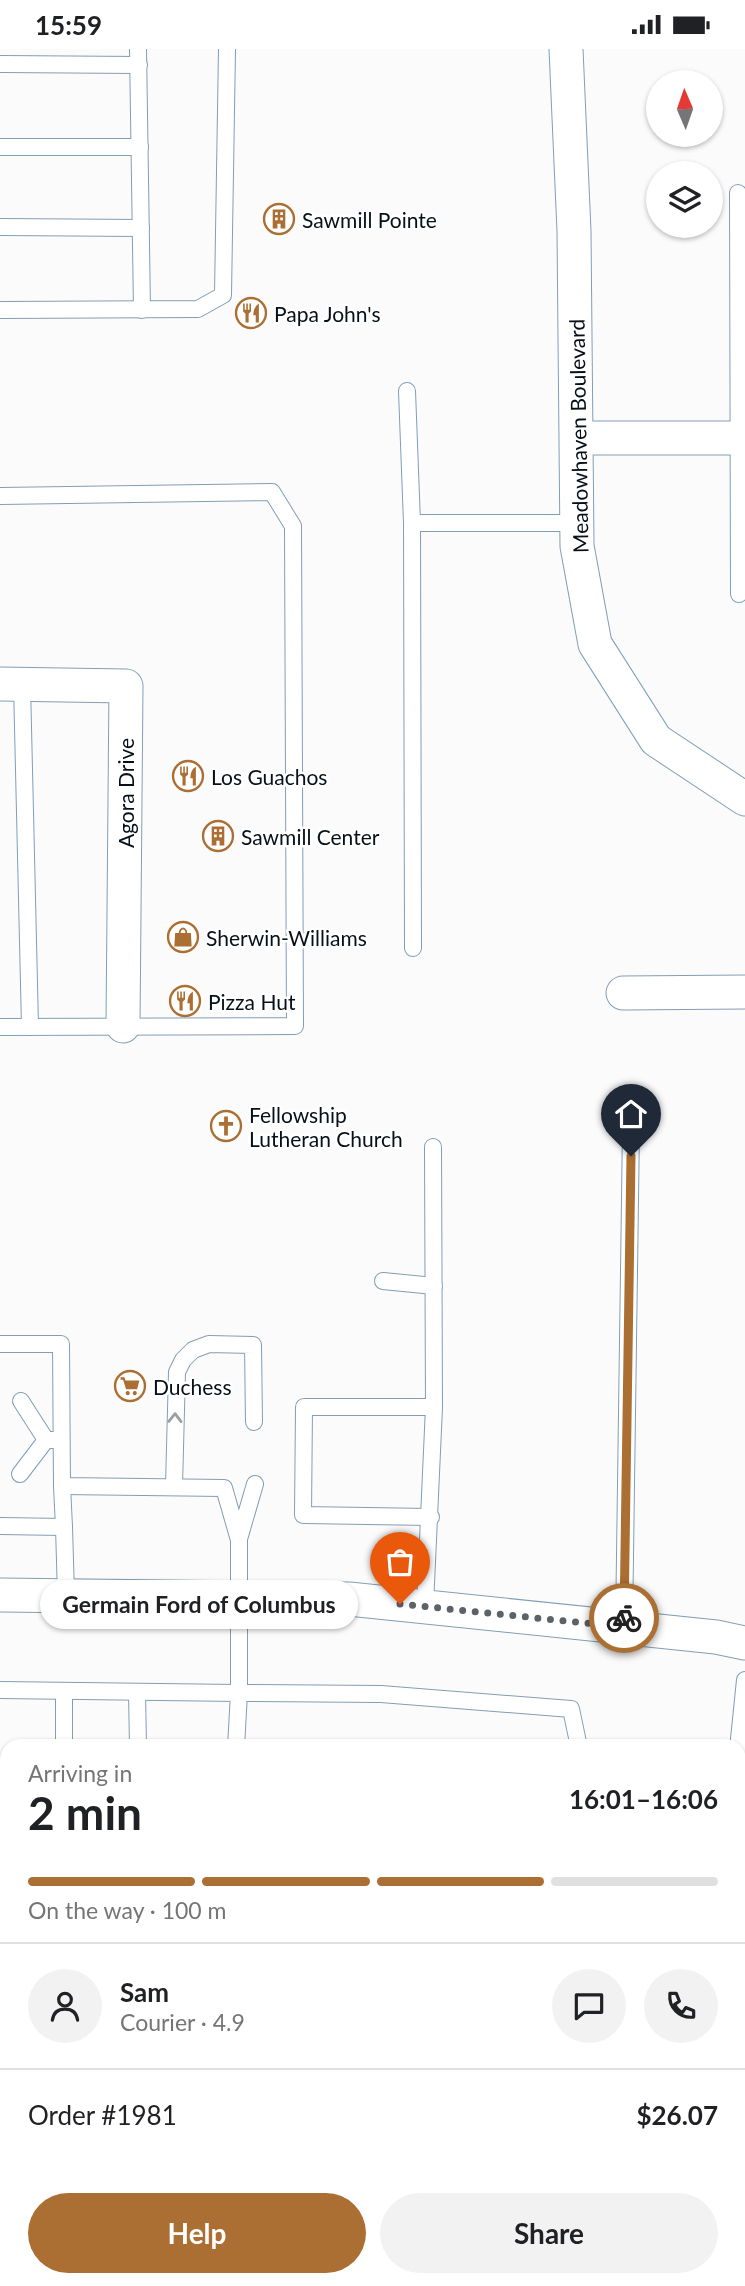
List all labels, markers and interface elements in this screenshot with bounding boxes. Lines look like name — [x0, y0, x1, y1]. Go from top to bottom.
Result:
text: 15:59 — [35, 9, 102, 41]
north arrow — [646, 70, 723, 147]
map controls — [646, 70, 723, 238]
button: layers — [646, 161, 723, 238]
building icon: Sawmill Pointe — [262, 202, 296, 236]
place label: Sawmill Pointe — [302, 207, 437, 232]
restaurant icon: Papa John's — [234, 296, 268, 330]
place label: Papa John's — [274, 301, 381, 326]
street label: Meadowhaven Boulevard — [563, 319, 593, 553]
street label: Agora Drive — [113, 738, 138, 848]
restaurant icon: Los Guachos — [171, 759, 205, 793]
place label: Los Guachos — [211, 764, 327, 789]
building icon: Sawmill Center — [201, 819, 235, 853]
place label: Sawmill Center — [241, 824, 380, 849]
shop icon: Sherwin-Williams — [166, 920, 200, 954]
place label: Sherwin-Williams — [206, 925, 367, 950]
restaurant icon: Pizza Hut — [168, 984, 202, 1018]
place label: Pizza Hut — [208, 989, 296, 1014]
pin — [601, 1084, 661, 1156]
icon: home — [612, 1095, 650, 1133]
place label: Fellowship Lutheran Church — [249, 1102, 403, 1151]
church icon: Fellowship Lutheran Church — [209, 1109, 243, 1143]
supermarket icon: Duchess — [113, 1369, 147, 1403]
place label: Duchess — [153, 1374, 232, 1399]
one-way arrow — [168, 1412, 183, 1423]
pin — [370, 1532, 430, 1604]
icon: bag — [381, 1543, 419, 1581]
callout: Germain Ford of Columbus — [40, 1579, 358, 1629]
courier — [589, 1583, 659, 1653]
text: Germain Ford of Columbus — [62, 1590, 336, 1618]
icon: bike — [605, 1599, 643, 1637]
text: Arriving in — [28, 1759, 132, 1787]
text: 16:01–16:06 — [569, 1783, 718, 1815]
text: 2 min — [28, 1785, 142, 1840]
text: On the way · 100 m — [28, 1896, 227, 1924]
button: person — [28, 1969, 102, 2043]
button: chat — [552, 1969, 626, 2043]
button: phone — [644, 1969, 718, 2043]
text: Sam — [120, 1976, 169, 2008]
text: Courier · 4.9 — [120, 2008, 245, 2036]
text: Order #1981 — [28, 2099, 177, 2131]
text: $26.07 — [636, 2099, 718, 2131]
button: Help — [28, 2193, 366, 2273]
button: Share — [380, 2193, 718, 2273]

